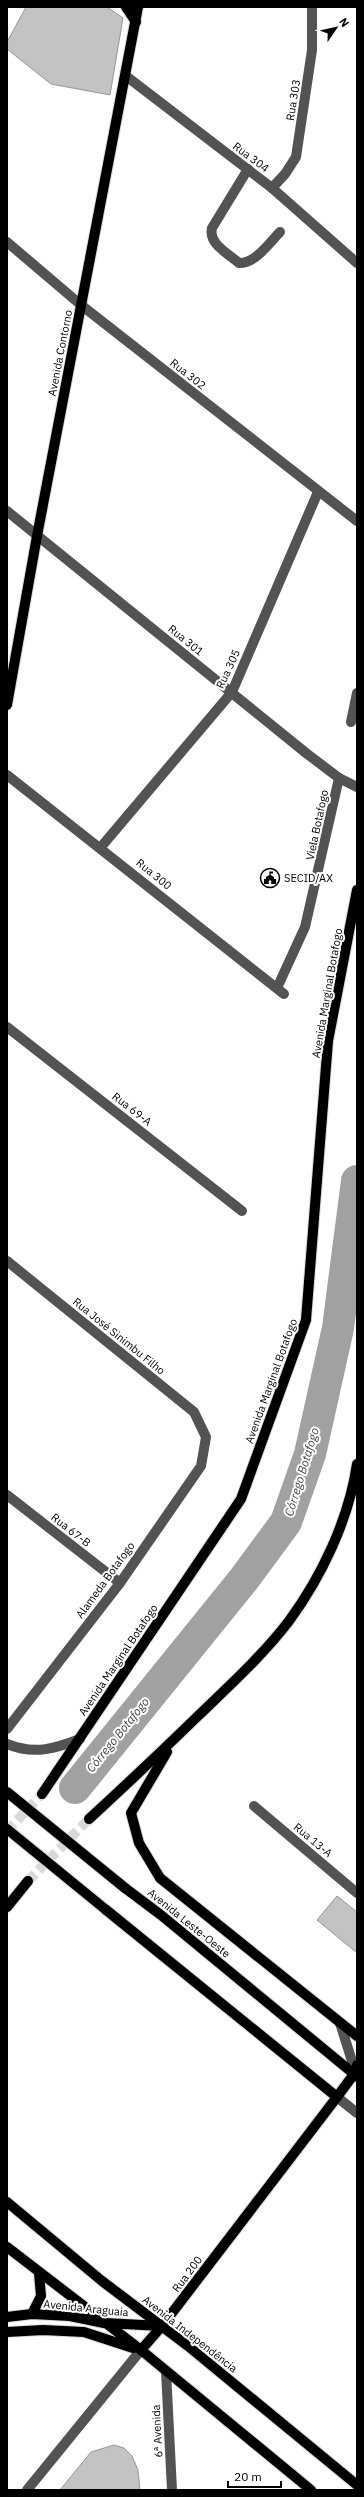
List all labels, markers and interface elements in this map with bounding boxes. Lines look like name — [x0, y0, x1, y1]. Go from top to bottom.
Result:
north arrow — [316, 8, 356, 48]
text: N — [336, 15, 352, 30]
street label: Rua 303 — [283, 78, 303, 122]
street label: Rua 304 — [230, 139, 272, 175]
street label: Avenida Contorno — [45, 309, 75, 397]
street label: Rua 302 — [167, 356, 209, 392]
street label: Rua 301 — [165, 621, 207, 659]
street label: Rua 305 — [213, 647, 243, 691]
street label: Viela Botafogo — [303, 789, 331, 861]
street label: Rua 300 — [133, 855, 175, 893]
public building icon: SECID/AX — [259, 867, 281, 889]
place label: SECID/AX — [284, 871, 333, 885]
street label: Avenida Marginal Botafogo — [309, 927, 345, 1059]
street label: Rua 69-A — [109, 1089, 155, 1129]
street label: Rua José Sinimbu Filho — [70, 1294, 168, 1378]
street label: Avenida Marginal Botafogo — [242, 1317, 300, 1445]
water label: Córrego Botafogo — [281, 1425, 322, 1518]
street label: Rua 67-B — [48, 1510, 94, 1550]
street label: Alameda Botafogo — [73, 1539, 137, 1621]
street label: Avenida Marginal Botafogo — [75, 1602, 161, 1718]
water label: Córrego Botafogo — [83, 1694, 153, 1775]
street label: Rua 13-A — [291, 1820, 335, 1860]
street label: Avenida Leste-Oeste — [145, 1885, 233, 1961]
street label: Rua 200 — [169, 2253, 205, 2295]
street label: Avenida Independência — [140, 2293, 240, 2375]
street label: Avenida Araguaia — [43, 2297, 129, 2319]
street label: 6ª Avenida — [149, 2404, 165, 2458]
scale bar — [228, 2463, 281, 2489]
text: 20 m — [234, 2469, 262, 2484]

